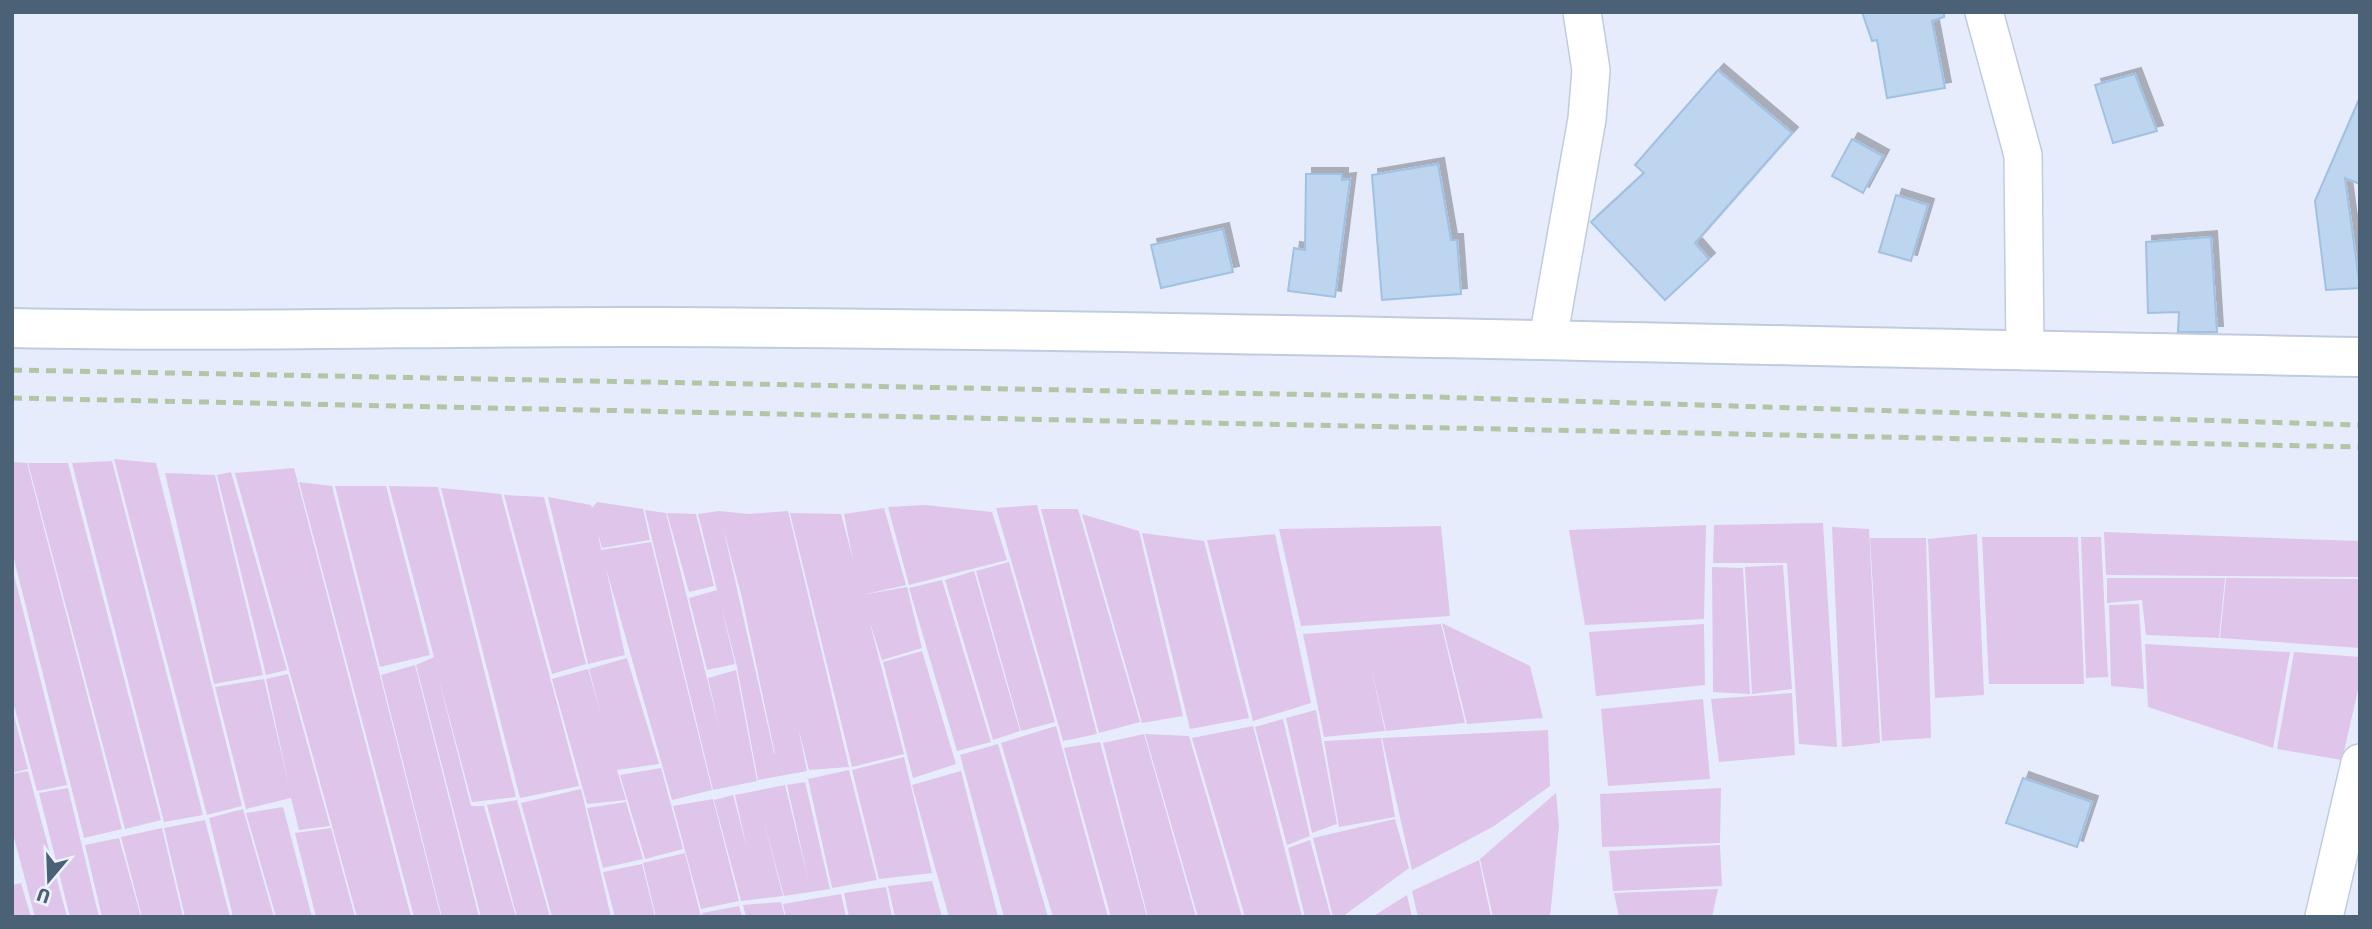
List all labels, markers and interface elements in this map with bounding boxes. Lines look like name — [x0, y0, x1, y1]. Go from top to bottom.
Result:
north arrow — [14, 845, 84, 915]
text: U — [34, 883, 53, 908]

